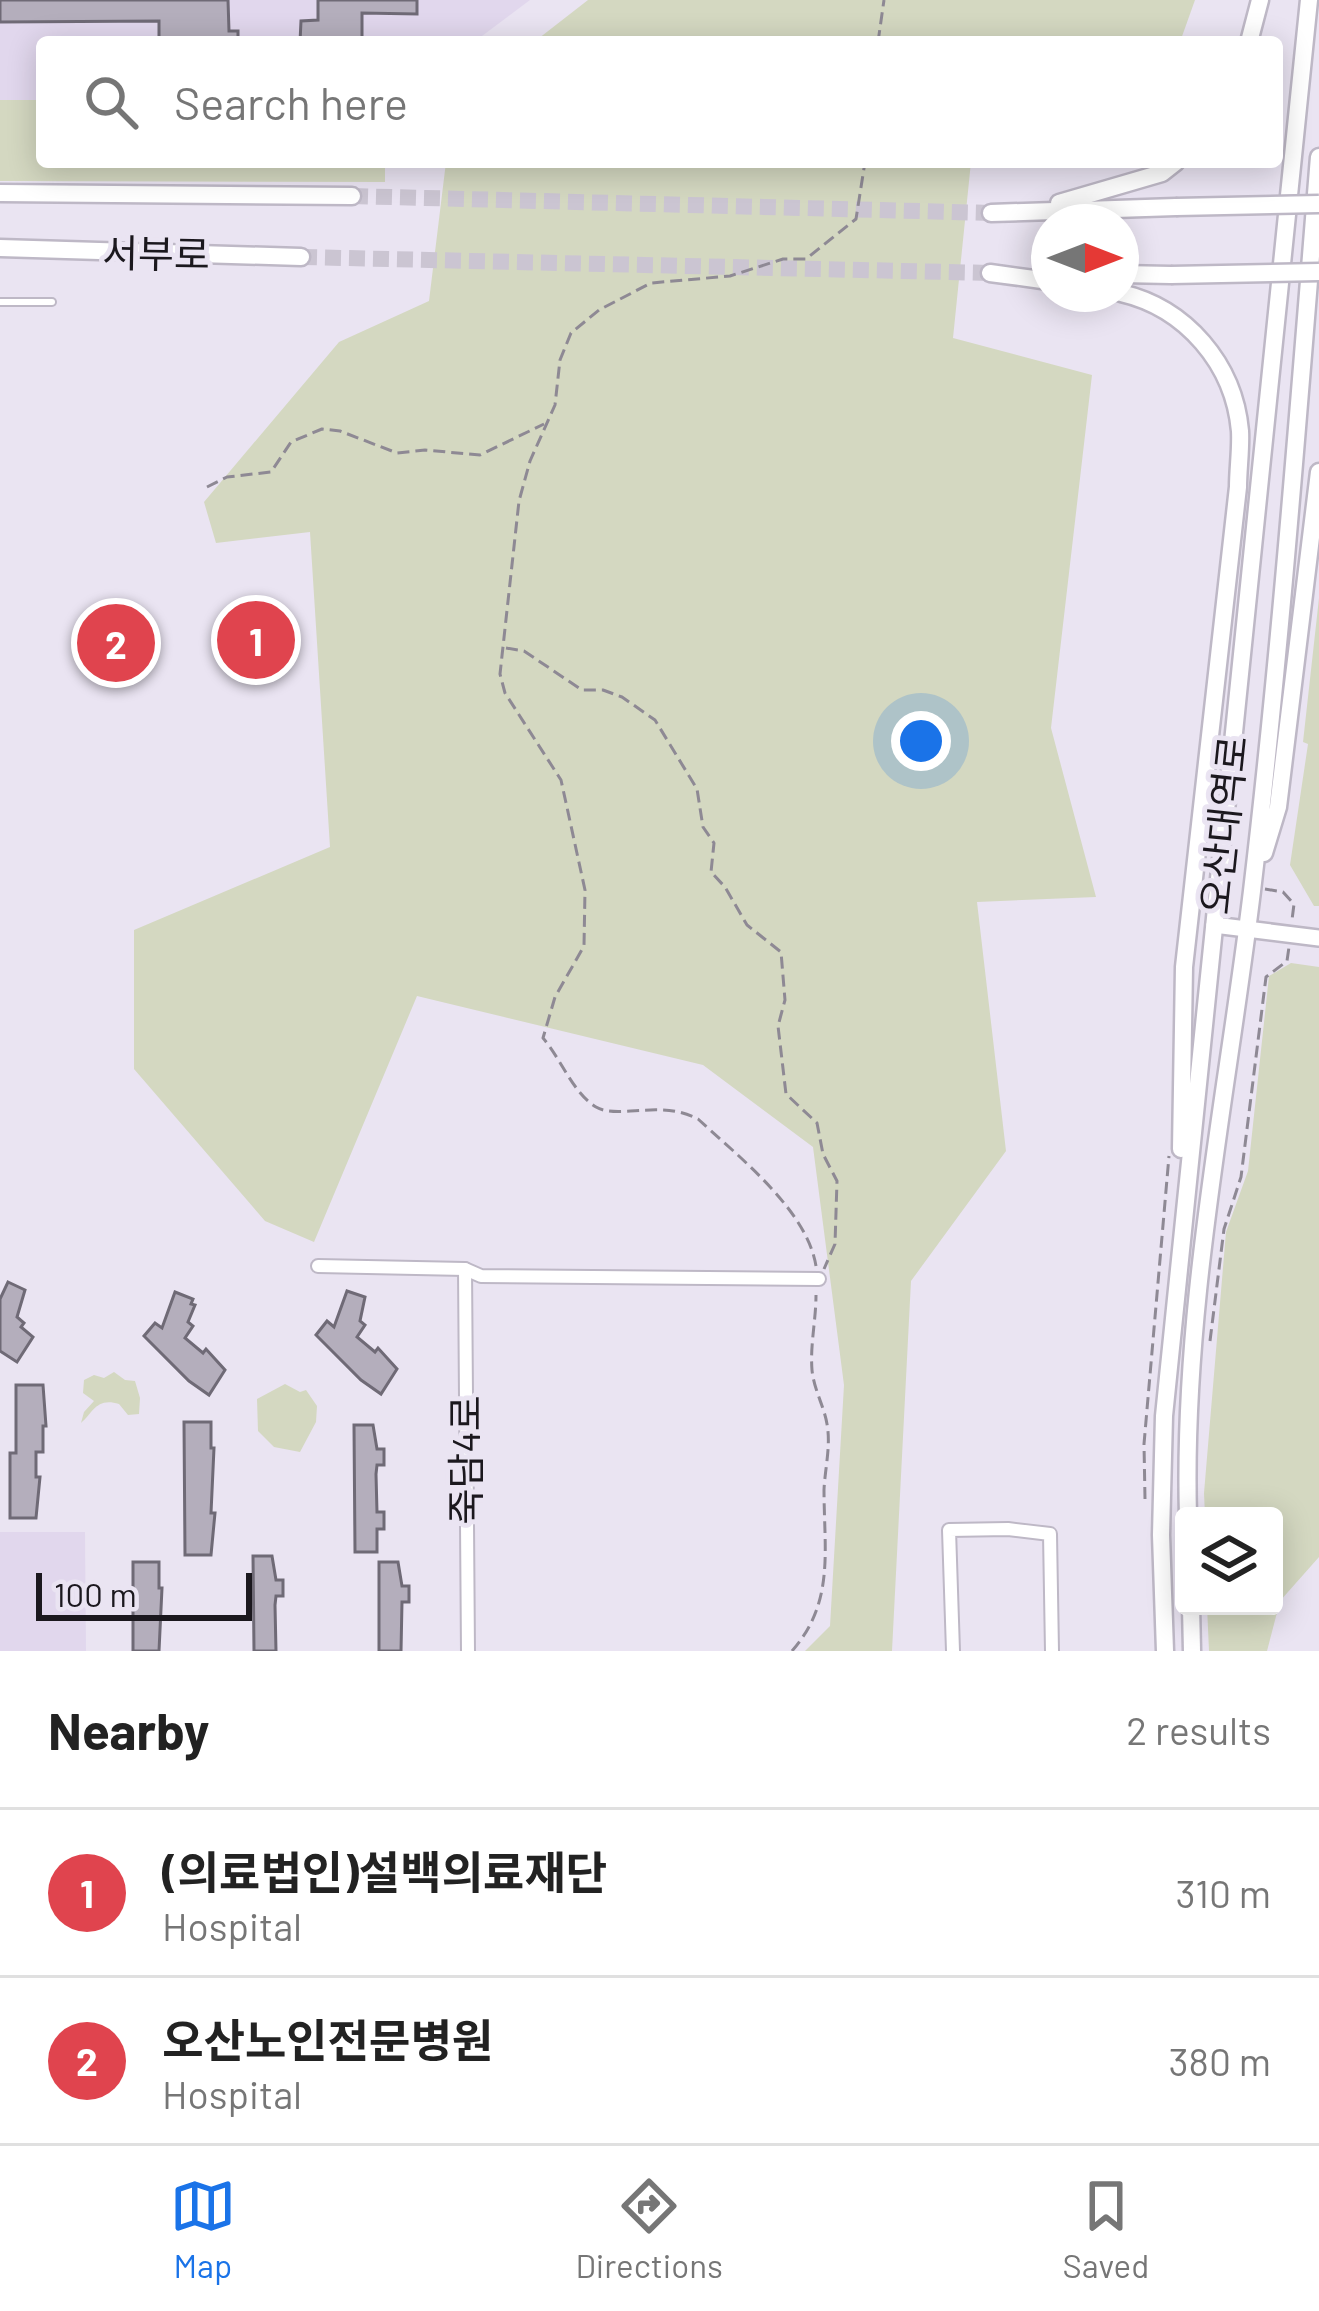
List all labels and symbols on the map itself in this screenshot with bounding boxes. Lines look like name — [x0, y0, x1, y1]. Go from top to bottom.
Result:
north arrow — [1031, 204, 1139, 312]
street label: 서부로 — [102, 228, 210, 277]
pin: 1 — [217, 595, 295, 685]
pin: 2 — [77, 598, 155, 688]
your location — [891, 711, 951, 771]
street label: 오산대역로 — [1190, 733, 1255, 917]
street label: 죽담4로 — [441, 1395, 488, 1525]
scale bar — [36, 1567, 252, 1620]

